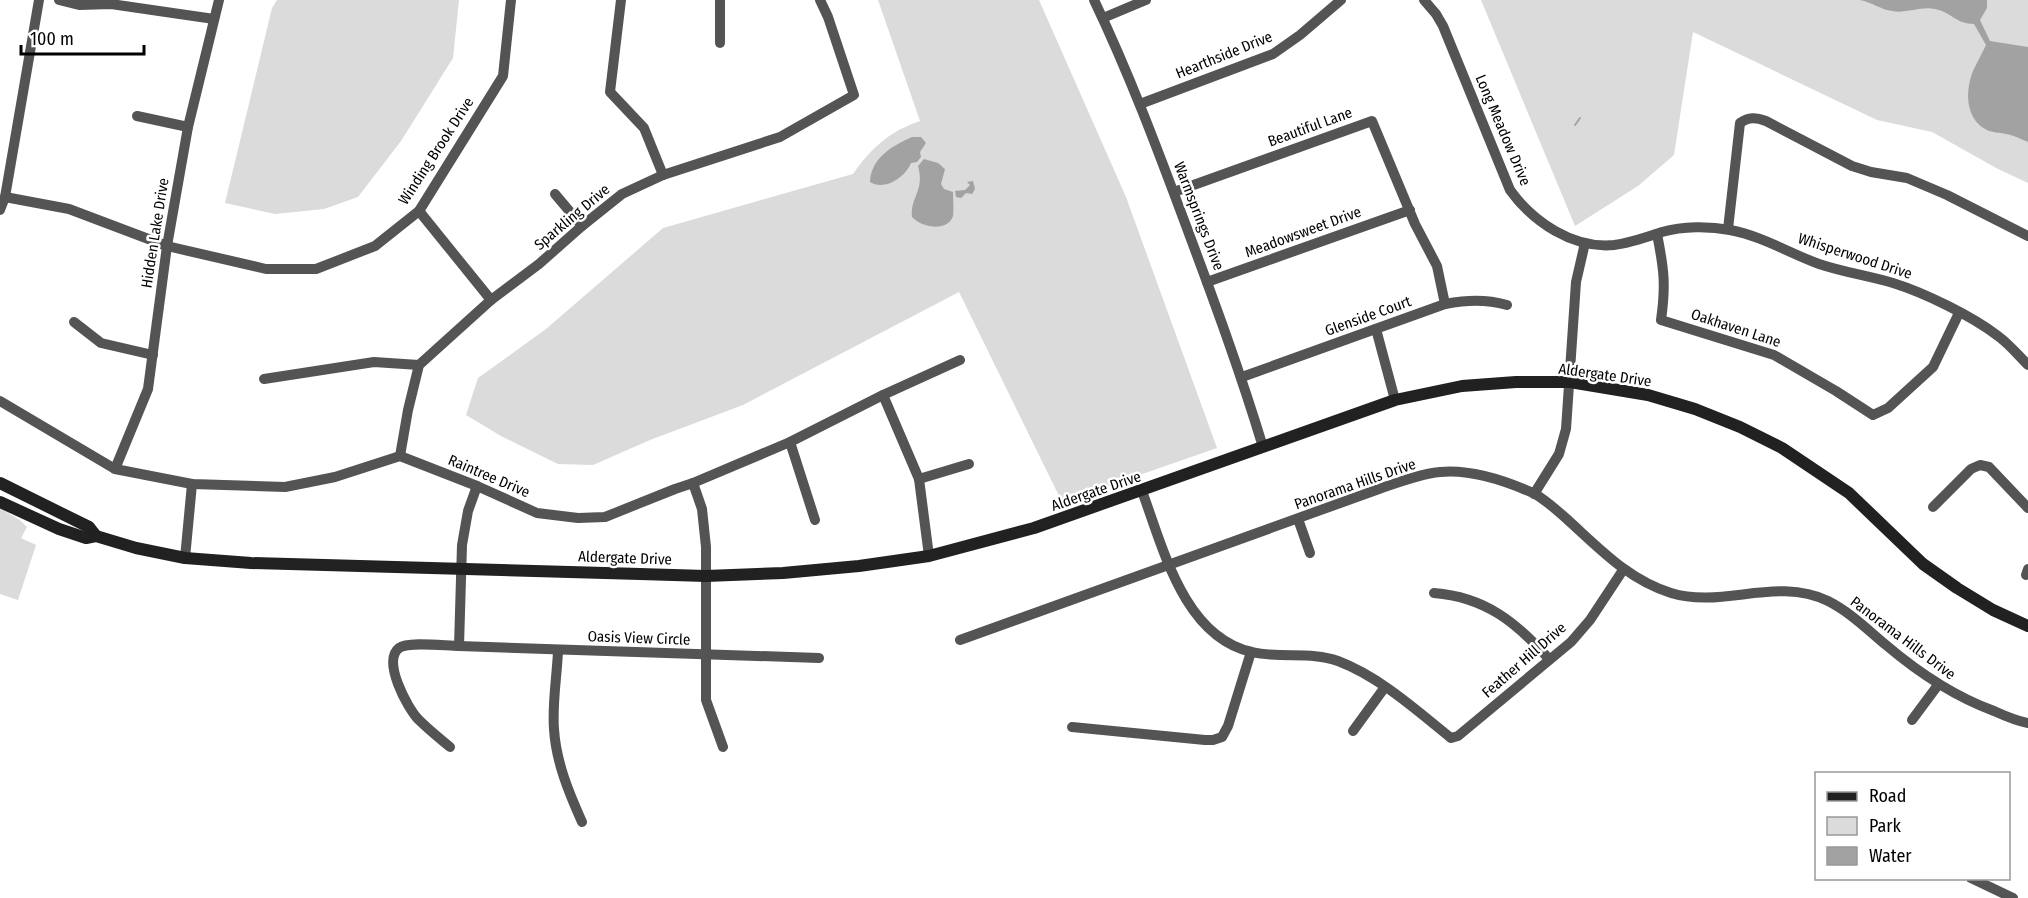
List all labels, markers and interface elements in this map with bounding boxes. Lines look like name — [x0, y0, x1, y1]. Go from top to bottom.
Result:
scale bar — [21, 18, 144, 56]
street label: Hearthside Drive — [1173, 27, 1275, 83]
text: 100 m — [30, 28, 74, 50]
street label: Long Meadow Drive — [1471, 72, 1535, 188]
street label: Winding Brook Drive — [395, 94, 477, 208]
street label: Beautiful Lane — [1265, 103, 1355, 151]
street label: Warmsprings Drive — [1170, 159, 1228, 273]
street label: Hidden Lake Drive — [137, 177, 173, 289]
street label: Sparkling Drive — [531, 180, 613, 254]
street label: Meadowsweet Drive — [1243, 203, 1363, 261]
street label: Whisperwood Drive — [1796, 229, 1914, 283]
street label: Glenside Court — [1323, 292, 1414, 340]
street label: Oakhaven Lane — [1689, 305, 1783, 351]
street label: Aldergate Drive — [1557, 360, 1653, 390]
street label: Raintree Drive — [445, 451, 533, 501]
street label: Panorama Hills Drive — [1292, 455, 1418, 513]
street label: Aldergate Drive — [1049, 467, 1143, 515]
street label: Aldergate Drive — [578, 547, 672, 569]
street label: Panorama Hills Drive — [1847, 593, 1959, 683]
street label: Feather Hill Drive — [1478, 619, 1570, 701]
street label: Oasis View Circle — [587, 627, 691, 649]
legend — [1815, 772, 2010, 880]
text: Road — [1869, 785, 1906, 807]
text: Park — [1869, 815, 1902, 837]
text: Water — [1869, 845, 1912, 867]

